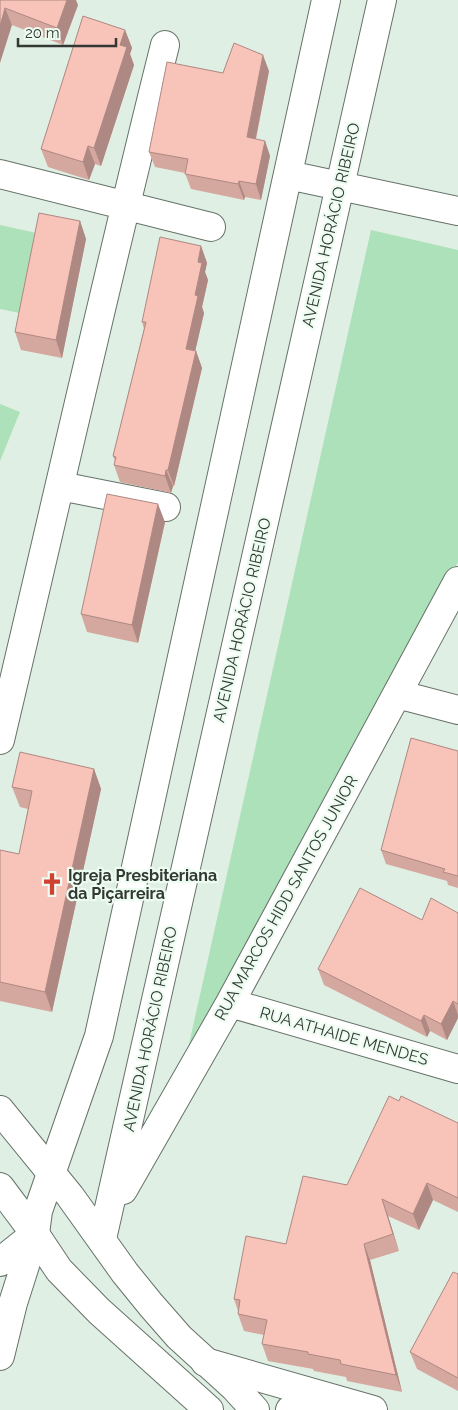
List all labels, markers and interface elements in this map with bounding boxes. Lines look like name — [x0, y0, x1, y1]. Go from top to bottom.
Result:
scale bar — [18, 15, 115, 47]
text: 20 m — [25, 24, 60, 42]
street label: AVENIDA HORÁCIO RIBEIRO — [297, 121, 364, 329]
street label: AVENIDA HORÁCIO RIBEIRO — [208, 516, 275, 724]
street label: RUA MARCOS HIDD SANTOS JUNIOR — [211, 772, 361, 1024]
place label: Igreja Presbiteriana da Piçarreira — [68, 866, 217, 903]
church icon: Igreja Presbiteriana da Piçarreira — [39, 871, 65, 897]
street label: AVENIDA HORÁCIO RIBEIRO — [118, 925, 181, 1133]
street label: RUA ATHAIDE MENDES — [258, 1003, 431, 1069]

